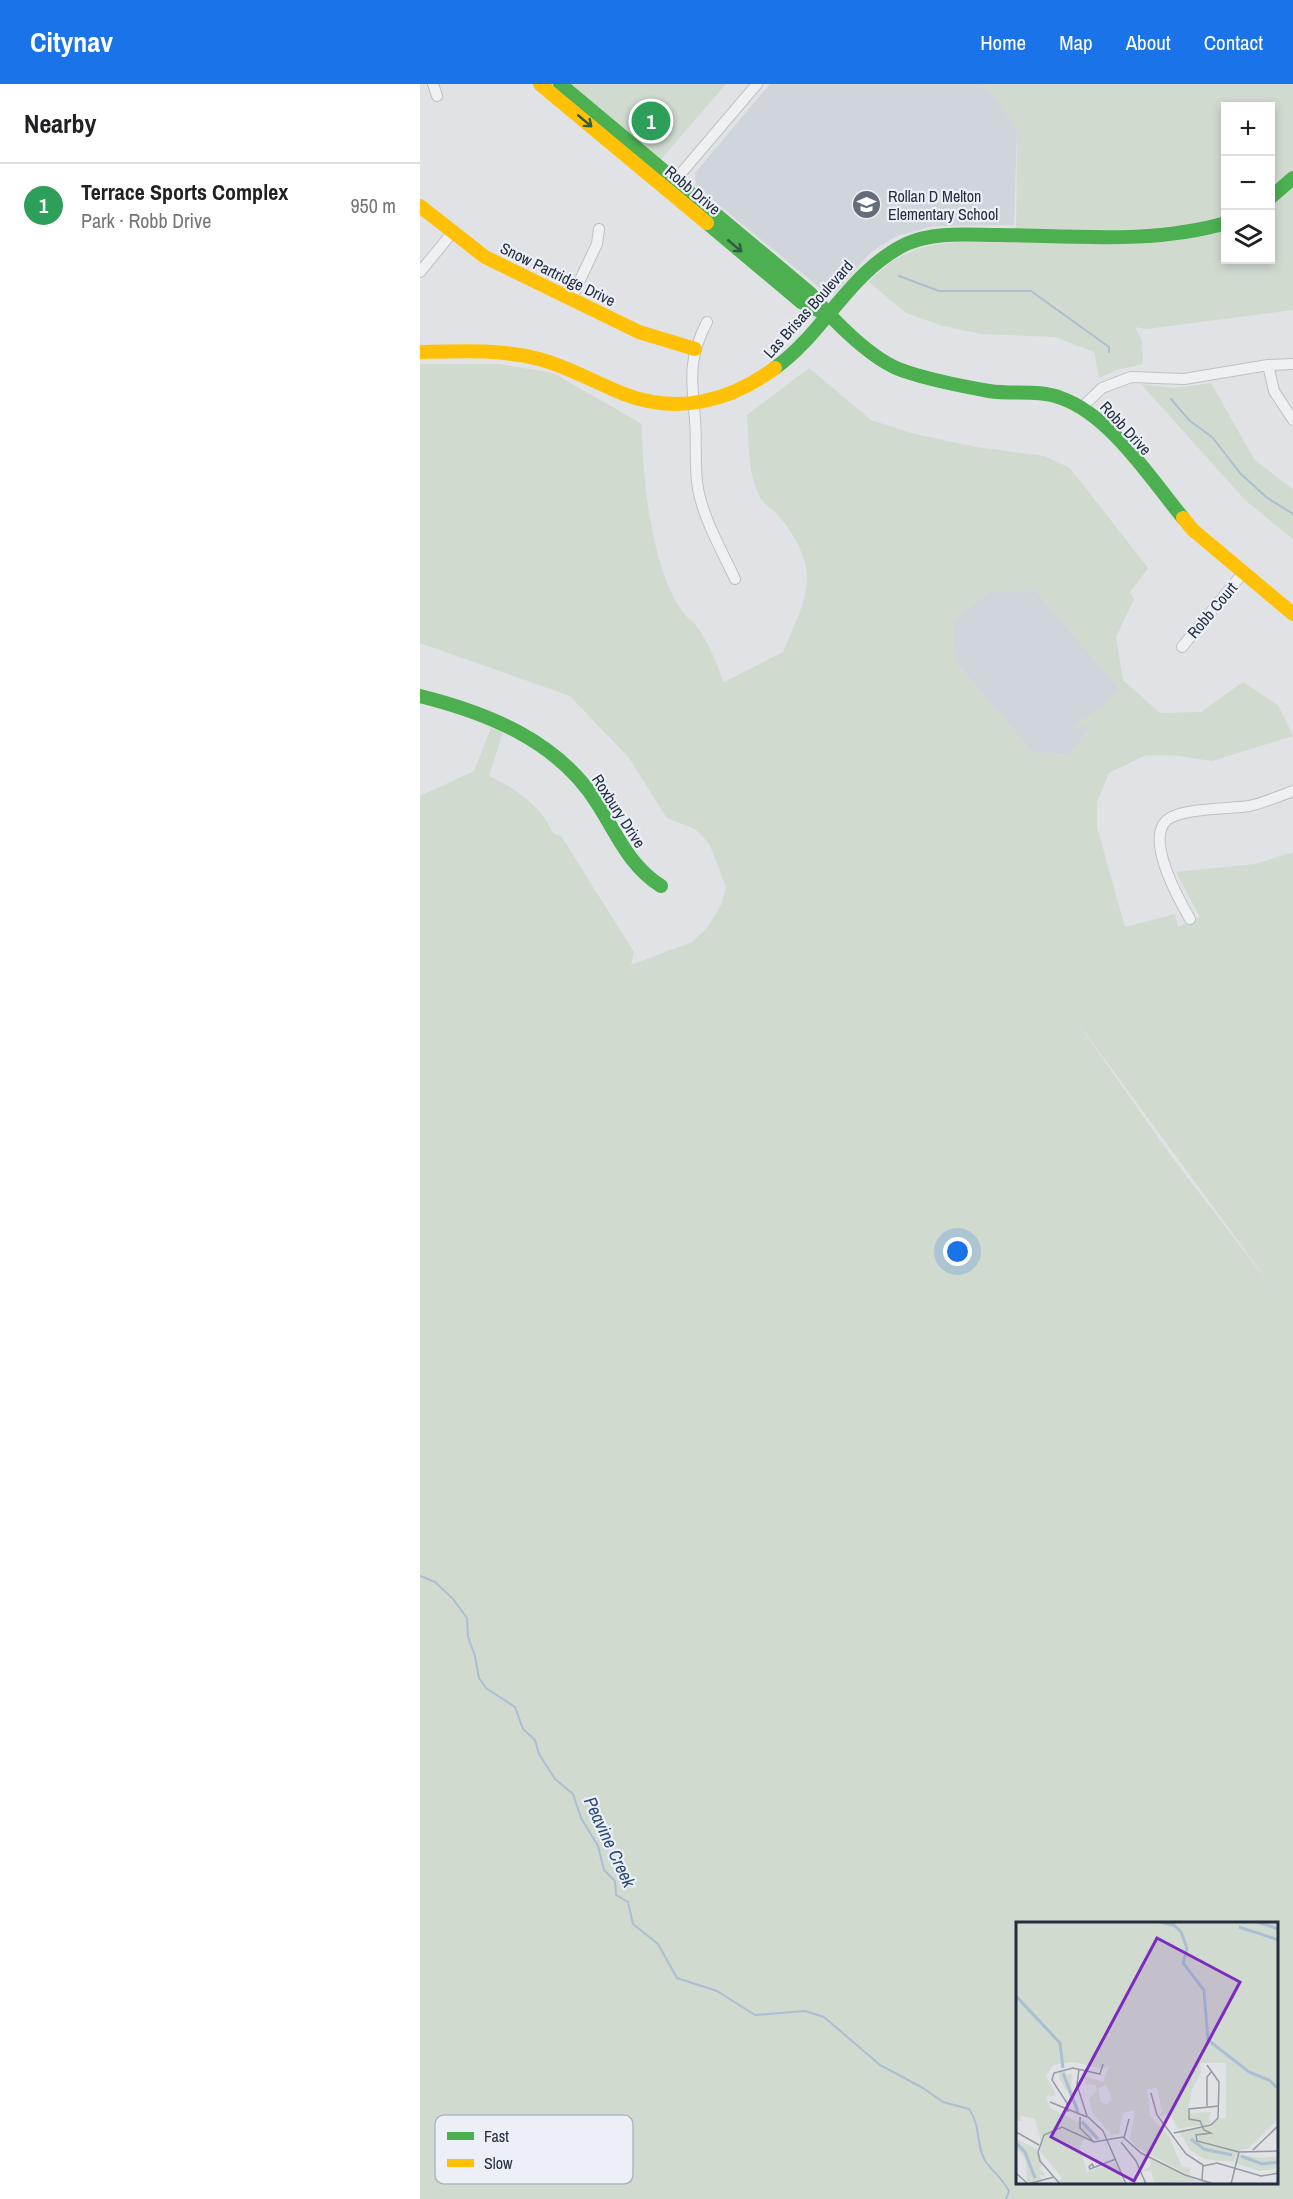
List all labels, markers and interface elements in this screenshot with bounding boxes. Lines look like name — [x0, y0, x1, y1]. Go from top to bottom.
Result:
text: Citynav — [30, 23, 113, 61]
text: Home — [980, 28, 1026, 57]
text: Map — [1059, 28, 1093, 57]
text: About — [1126, 28, 1171, 57]
text: Contact — [1204, 28, 1263, 57]
pin: 1 — [632, 99, 670, 144]
map controls — [1221, 102, 1275, 264]
button: + — [1221, 102, 1275, 156]
text: Nearby — [24, 106, 96, 141]
one-way arrow — [577, 115, 593, 128]
button: − — [1221, 156, 1275, 210]
street label: Robb Drive — [661, 160, 725, 220]
text: Terrace Sports Complex — [81, 177, 288, 207]
place label: Rollan D Melton Elementary School — [888, 185, 998, 225]
school or university icon: Rollan D Melton Elementary School — [851, 189, 883, 221]
text: 1 — [39, 192, 48, 219]
text: 950 m — [350, 192, 396, 219]
text: Park · Robb Drive — [81, 207, 211, 234]
button: layers — [1221, 210, 1275, 264]
street label: Snow Partridge Drive — [497, 237, 619, 311]
one-way arrow — [726, 239, 742, 252]
street label: Las Brisas Boulevard — [758, 255, 858, 363]
street label: Robb Drive — [1095, 396, 1157, 460]
street label: Robb Court — [1182, 577, 1242, 643]
street label: Roxbury Drive — [587, 770, 651, 852]
your location — [943, 1237, 972, 1266]
water label: Peavine Creek — [578, 1792, 642, 1892]
inset map — [1016, 1922, 1278, 2184]
legend — [435, 2115, 633, 2184]
text: Fast — [484, 2125, 509, 2147]
text: Slow — [484, 2152, 513, 2174]

